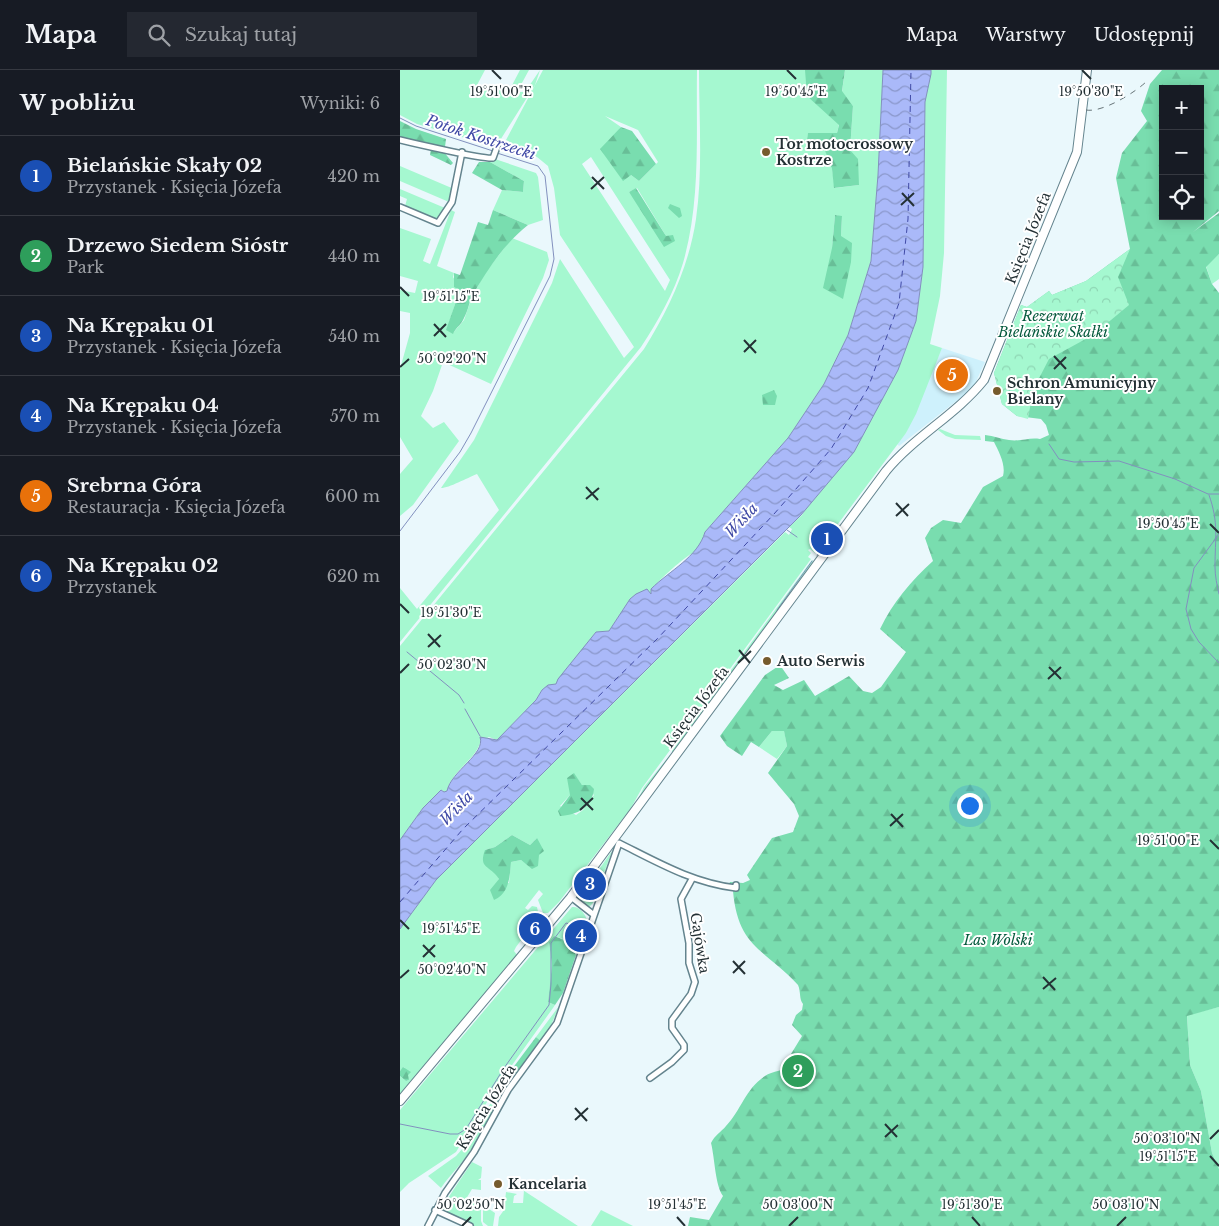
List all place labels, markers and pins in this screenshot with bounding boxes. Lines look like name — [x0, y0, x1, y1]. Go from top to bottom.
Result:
place label: Tor motocrossowy Kostrze — [776, 135, 914, 169]
marker: Tor motocrossowy Kostrze — [760, 146, 772, 158]
pin: 5 — [936, 356, 968, 394]
place label: Schron Amunicyjny Bielany — [1007, 374, 1157, 408]
marker: Schron Amunicyjny Bielany — [991, 385, 1003, 397]
pin: 1 — [811, 520, 843, 558]
place label: Auto Serwis — [776, 652, 865, 670]
marker: Auto Serwis — [761, 655, 773, 667]
pin: 3 — [574, 865, 606, 903]
pin: 6 — [519, 910, 551, 948]
pin: 4 — [565, 917, 597, 955]
pin: 2 — [782, 1052, 814, 1090]
place label: Kancelaria — [508, 1175, 587, 1193]
marker: Kancelaria — [492, 1178, 504, 1190]

